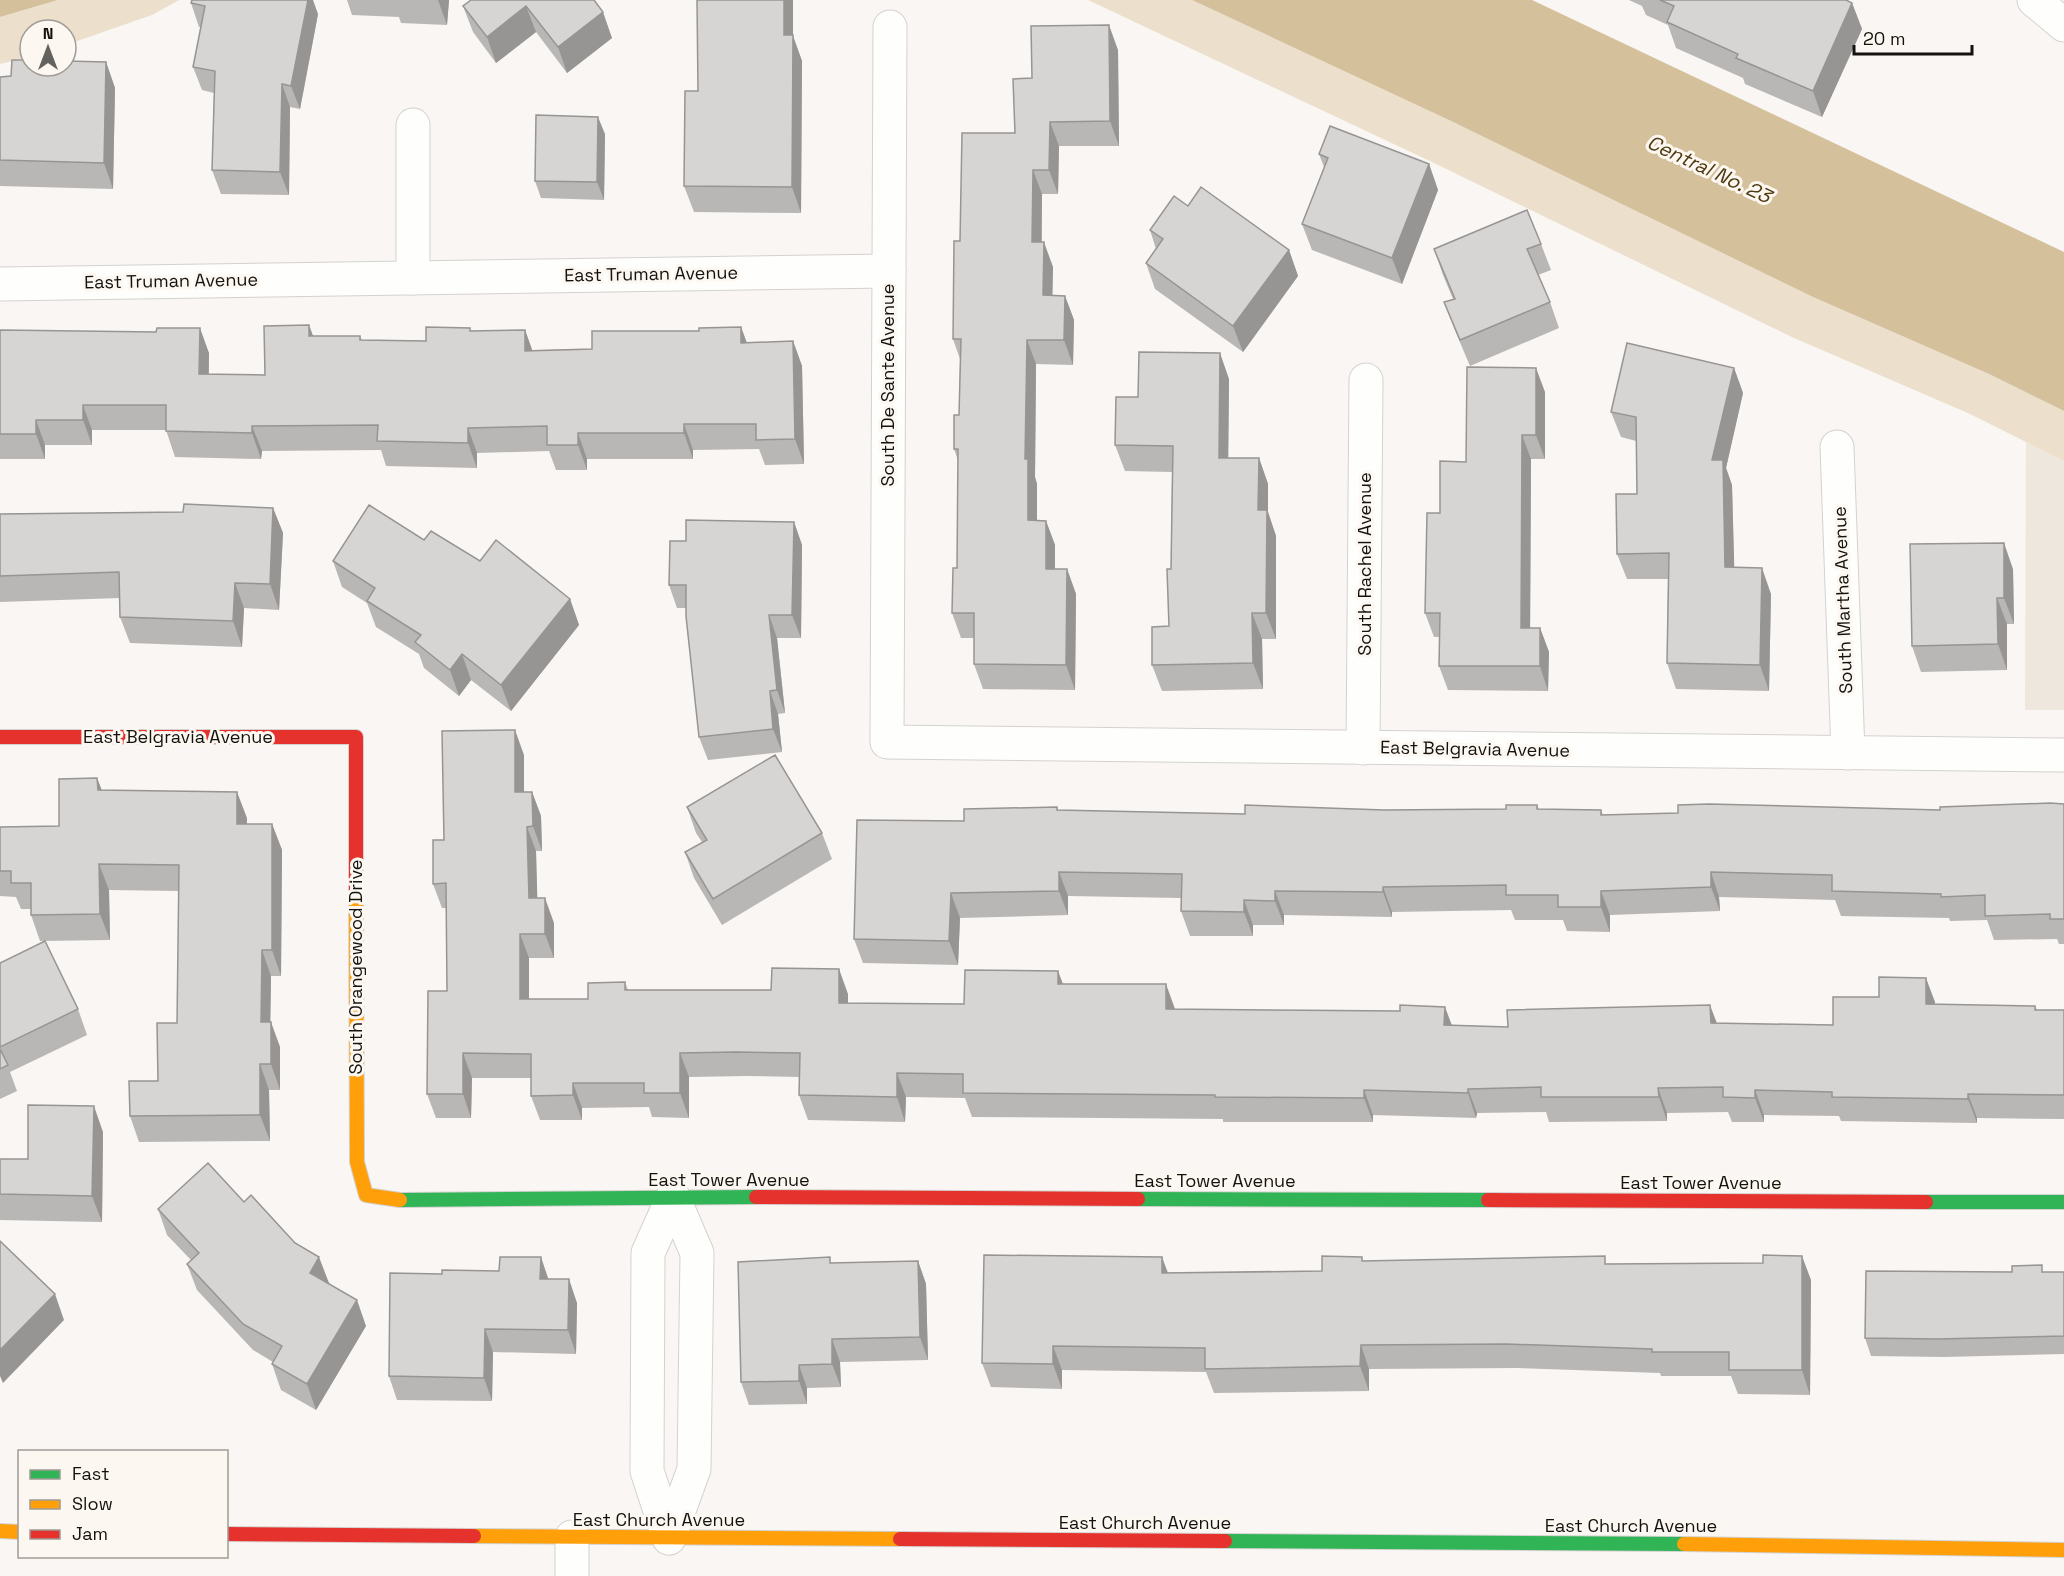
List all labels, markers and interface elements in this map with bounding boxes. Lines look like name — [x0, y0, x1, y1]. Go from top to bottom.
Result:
north arrow — [18, 18, 78, 78]
scale bar — [1854, 18, 1972, 56]
text: N — [43, 23, 53, 44]
text: 20 m — [1863, 27, 1906, 50]
water label: Central No. 23 — [1643, 129, 1778, 210]
street label: East Truman Avenue — [564, 260, 738, 287]
street label: East Truman Avenue — [84, 267, 258, 294]
street label: South De Sante Avenue — [876, 283, 899, 487]
street label: South Rachel Avenue — [1353, 472, 1376, 656]
street label: South Martha Avenue — [1828, 506, 1857, 694]
street label: East Belgravia Avenue — [83, 725, 273, 748]
street label: East Belgravia Avenue — [1380, 735, 1570, 762]
street label: South Orangewood Drive — [344, 860, 367, 1074]
street label: East Tower Avenue — [648, 1168, 810, 1191]
street label: East Tower Avenue — [1134, 1169, 1296, 1192]
street label: East Tower Avenue — [1620, 1171, 1782, 1194]
legend — [18, 1450, 228, 1558]
text: Fast — [72, 1462, 109, 1485]
text: Slow — [72, 1492, 113, 1515]
street label: East Church Avenue — [573, 1508, 745, 1531]
street label: East Church Avenue — [1059, 1511, 1231, 1534]
street label: East Church Avenue — [1545, 1514, 1717, 1537]
text: Jam — [72, 1522, 108, 1545]

